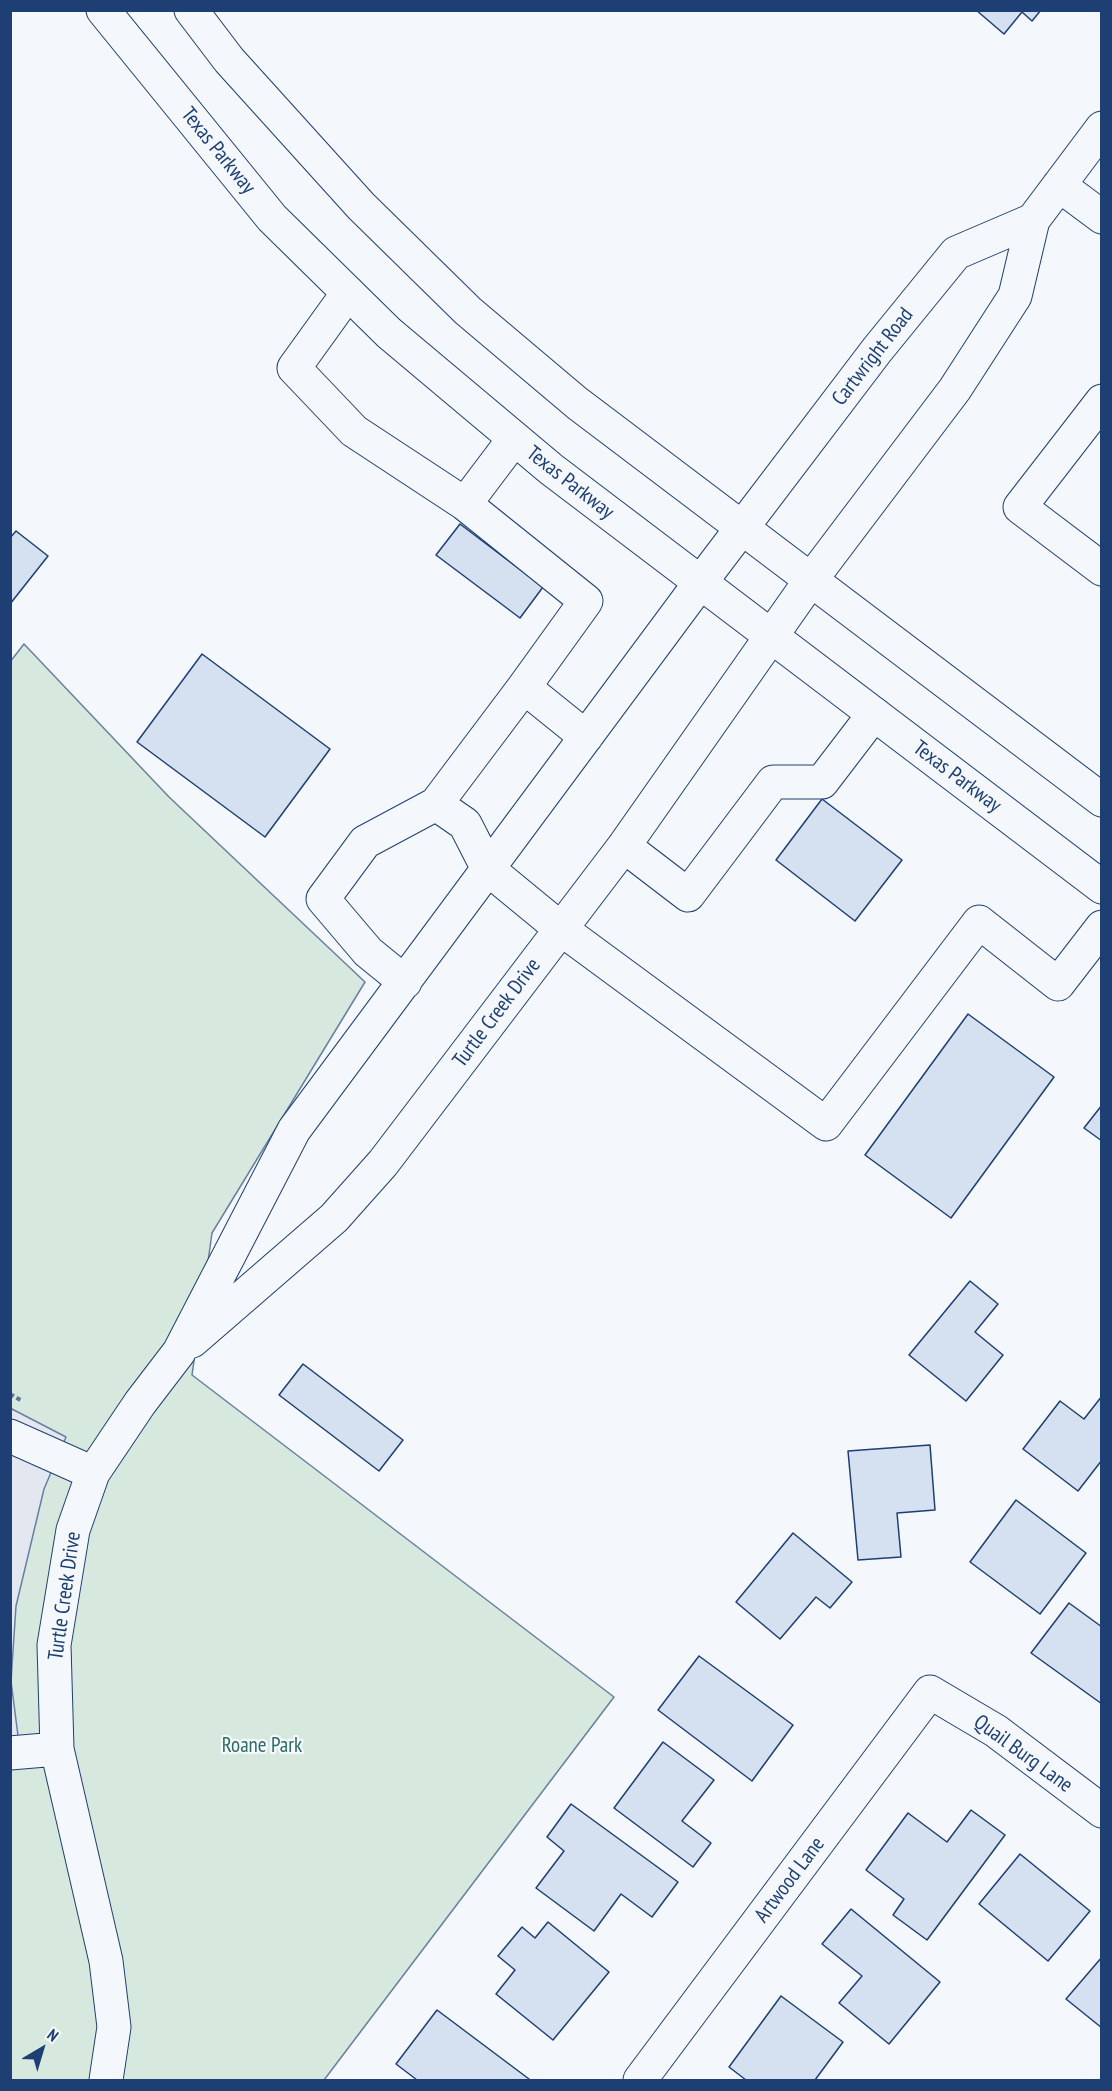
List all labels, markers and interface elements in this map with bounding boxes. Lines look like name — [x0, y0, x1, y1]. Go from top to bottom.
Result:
street label: Texas Parkway — [175, 103, 261, 199]
street label: Cartwright Road — [827, 303, 919, 411]
street label: Texas Parkway — [521, 441, 619, 525]
street label: Texas Parkway — [908, 736, 1006, 818]
street label: Turtle Creek Drive — [448, 954, 546, 1072]
street label: Turtle Creek Drive — [43, 1530, 87, 1662]
street label: Quail Burg Lane — [969, 1710, 1077, 1798]
park label: Roane Park — [222, 1733, 302, 1759]
street label: Artwood Lane — [750, 1832, 830, 1928]
north arrow — [12, 2019, 72, 2079]
text: N — [44, 2024, 63, 2045]

